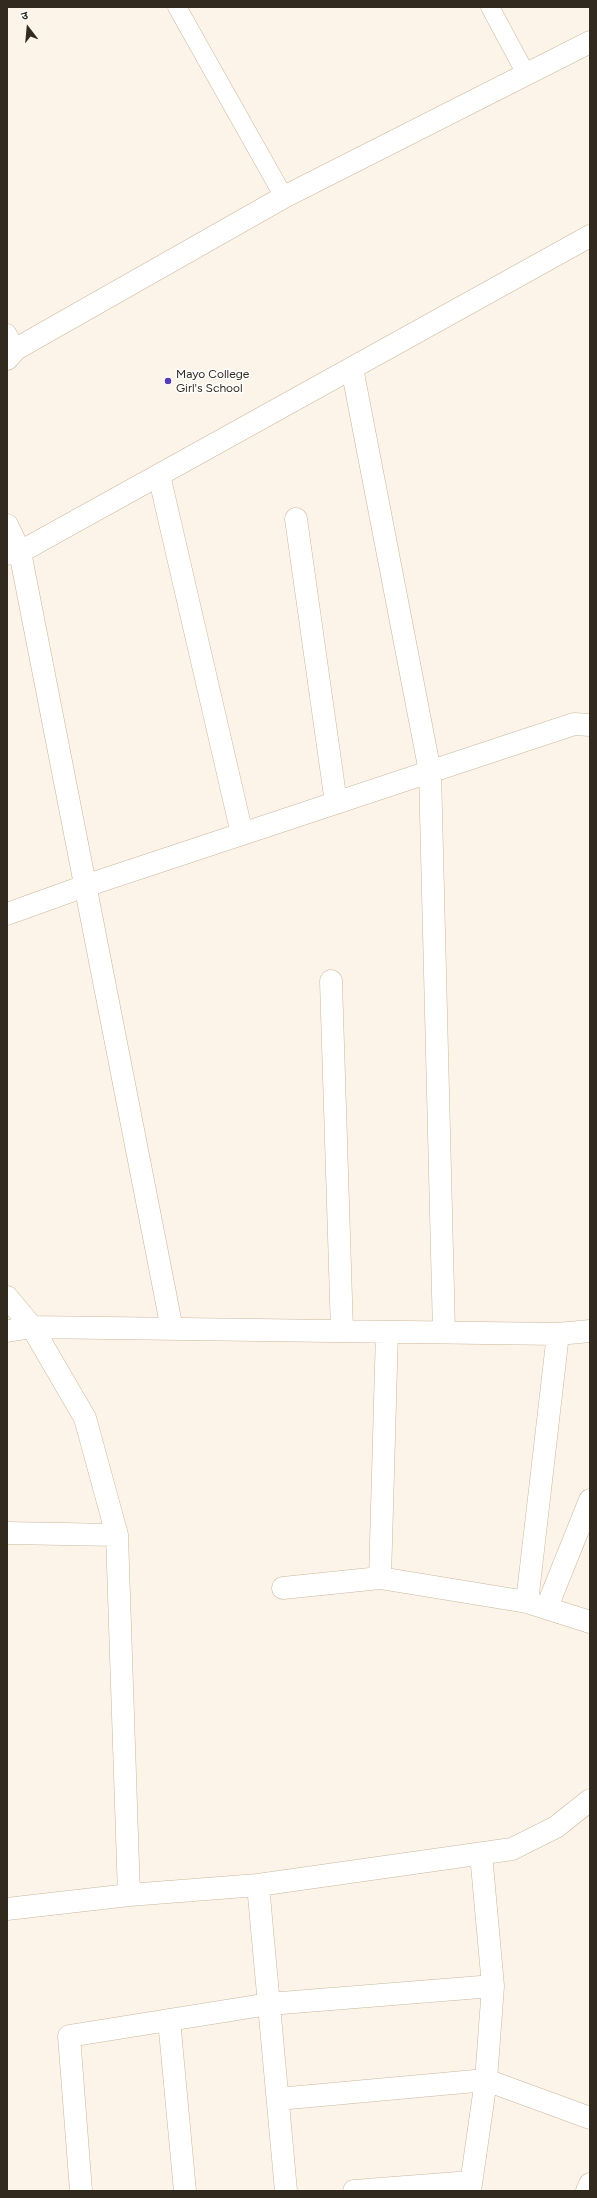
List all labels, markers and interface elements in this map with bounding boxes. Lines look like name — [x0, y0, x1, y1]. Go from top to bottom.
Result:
north arrow — [8, 8, 48, 48]
text: उ — [20, 9, 29, 23]
place label: Mayo College Girl's School — [176, 367, 249, 395]
marker: Mayo College Girl's School — [163, 376, 173, 386]

